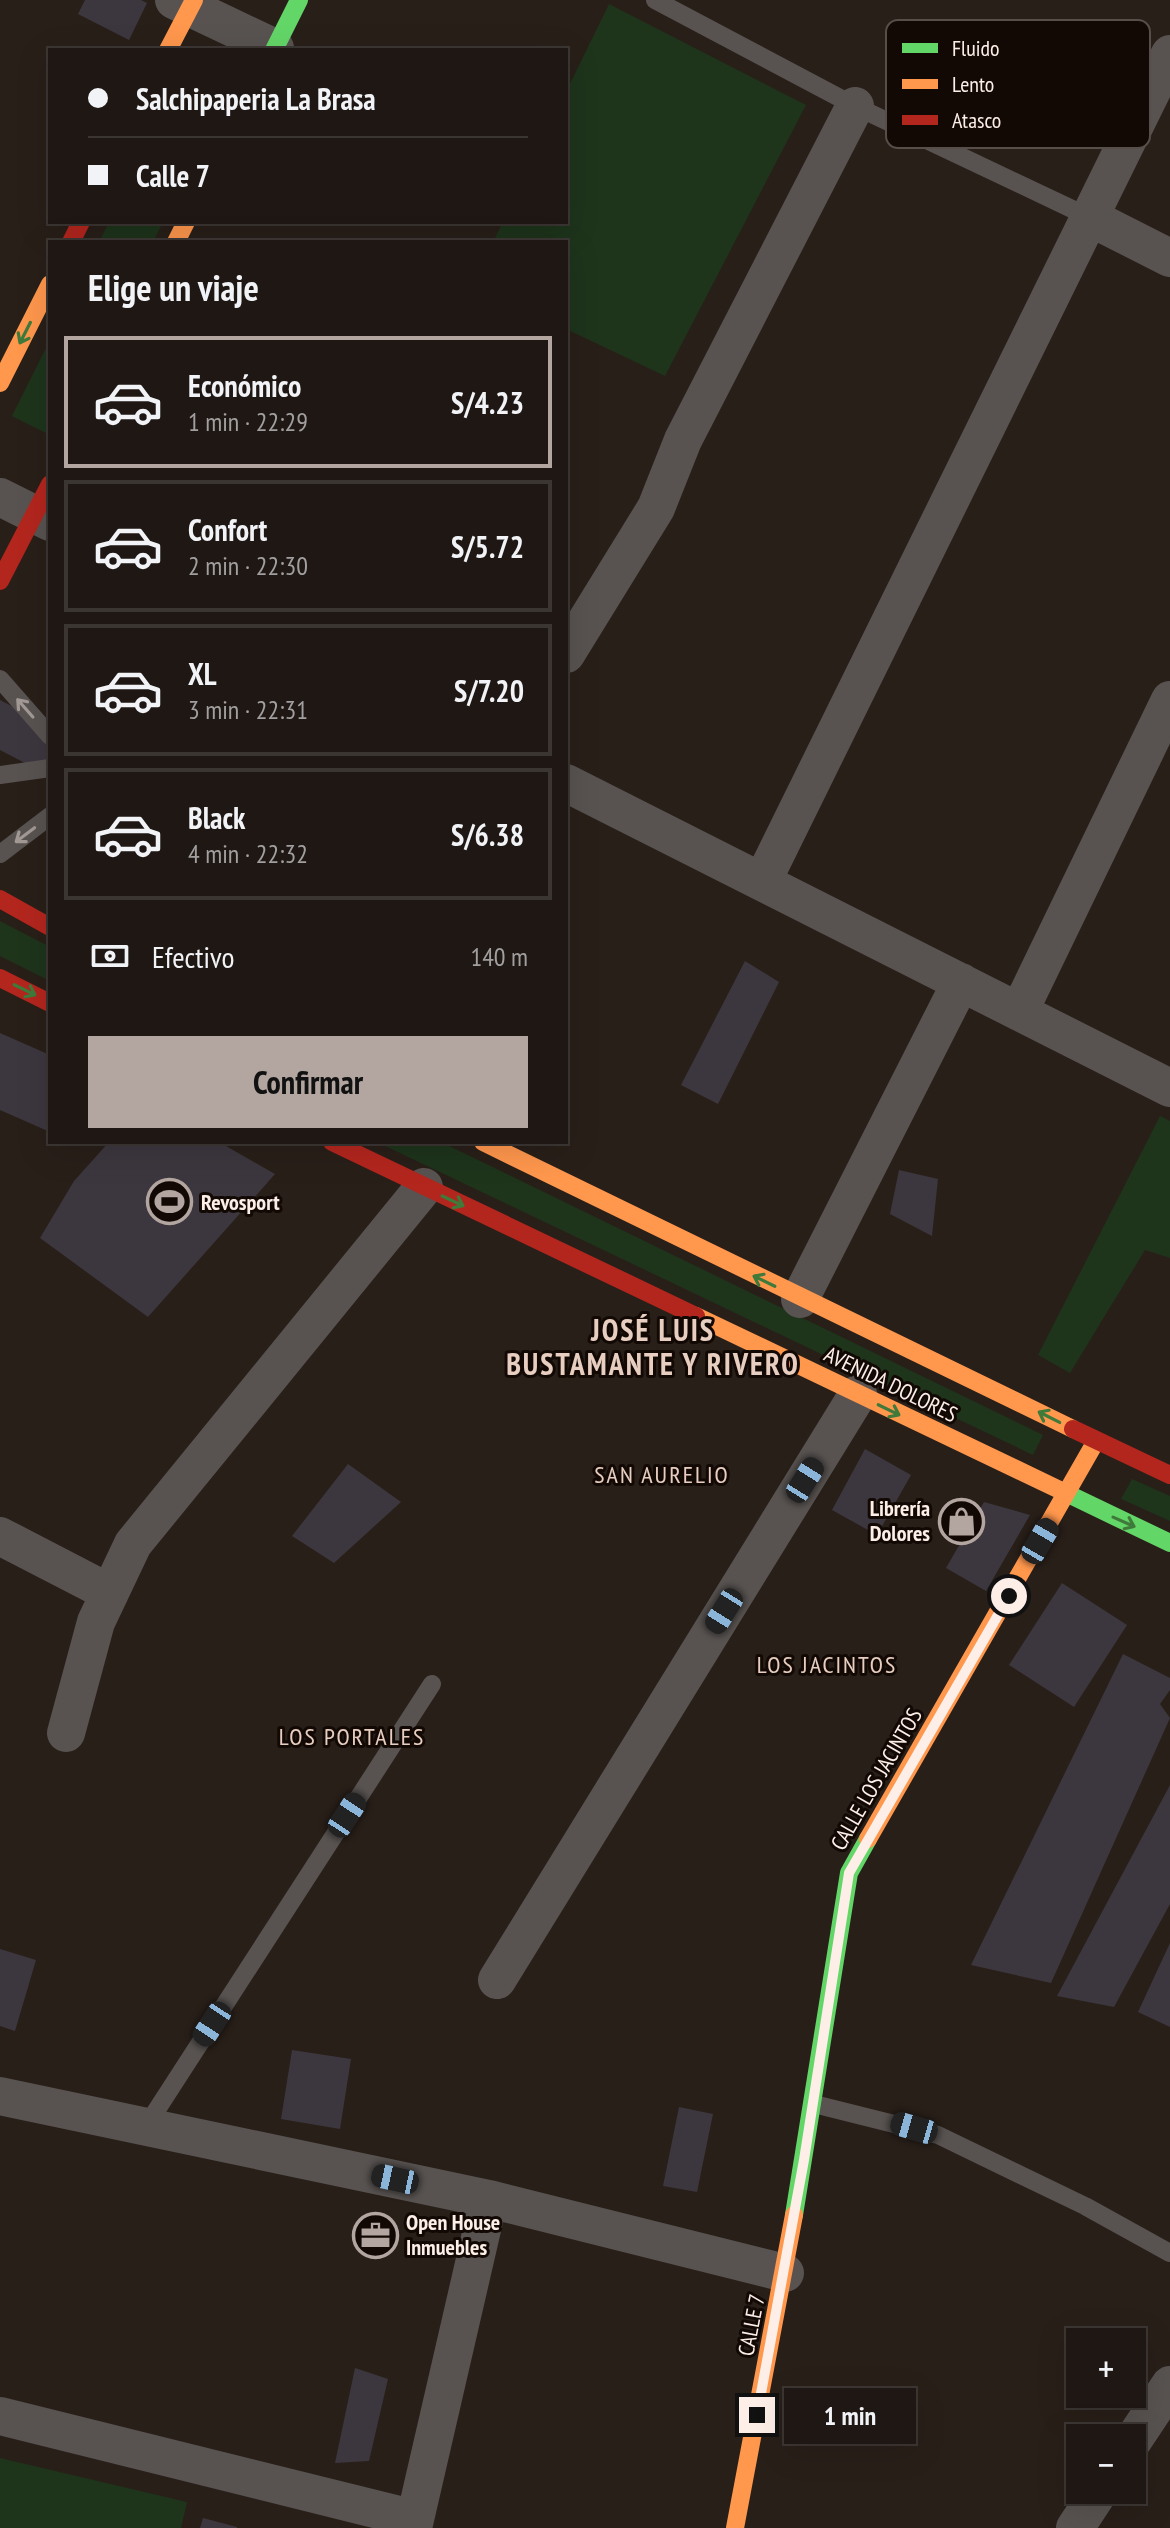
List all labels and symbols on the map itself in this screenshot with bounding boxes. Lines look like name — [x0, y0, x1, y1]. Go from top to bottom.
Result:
legend — [886, 20, 1150, 148]
text: Fluido — [952, 34, 1000, 62]
text: Lento — [952, 70, 994, 98]
text: Atasco — [952, 106, 1001, 134]
one-way arrow — [17, 321, 32, 345]
one-way arrow — [16, 698, 34, 718]
one-way arrow — [15, 826, 36, 843]
one-way arrow — [13, 984, 36, 999]
sports icon: Revosport — [146, 1178, 194, 1226]
place label: Revosport — [201, 1188, 280, 1216]
one-way arrow — [440, 1194, 464, 1209]
one-way arrow — [752, 1273, 776, 1288]
district label: JOSÉ LUIS BUSTAMANTE Y RIVERO — [506, 1310, 800, 1383]
street label: AVENIDA DOLORES — [820, 1340, 962, 1428]
one-way arrow — [877, 1402, 901, 1418]
one-way arrow — [1037, 1409, 1061, 1425]
car — [782, 1453, 828, 1507]
district label: SAN AURELIO — [594, 1459, 730, 1490]
place label: Librería Dolores — [870, 1494, 930, 1547]
shop icon: Librería Dolores — [937, 1497, 985, 1545]
car — [1018, 1514, 1062, 1568]
one-way arrow — [1111, 1515, 1135, 1530]
route start — [991, 1578, 1027, 1614]
car — [701, 1584, 747, 1638]
district label: LOS JACINTOS — [757, 1649, 897, 1680]
street label: CALLE LOS JACINTOS — [824, 1703, 928, 1855]
district label: LOS PORTALES — [279, 1721, 425, 1752]
car — [324, 1788, 370, 1842]
car — [189, 1997, 235, 2051]
car — [888, 2110, 940, 2146]
car — [369, 2162, 421, 2196]
place label: Open House Inmuebles — [406, 2208, 500, 2261]
office icon: Open House Inmuebles — [351, 2211, 399, 2259]
street label: CALLE 7 — [731, 2292, 771, 2358]
callout: 1 min — [785, 2387, 917, 2443]
route end — [739, 2397, 775, 2433]

